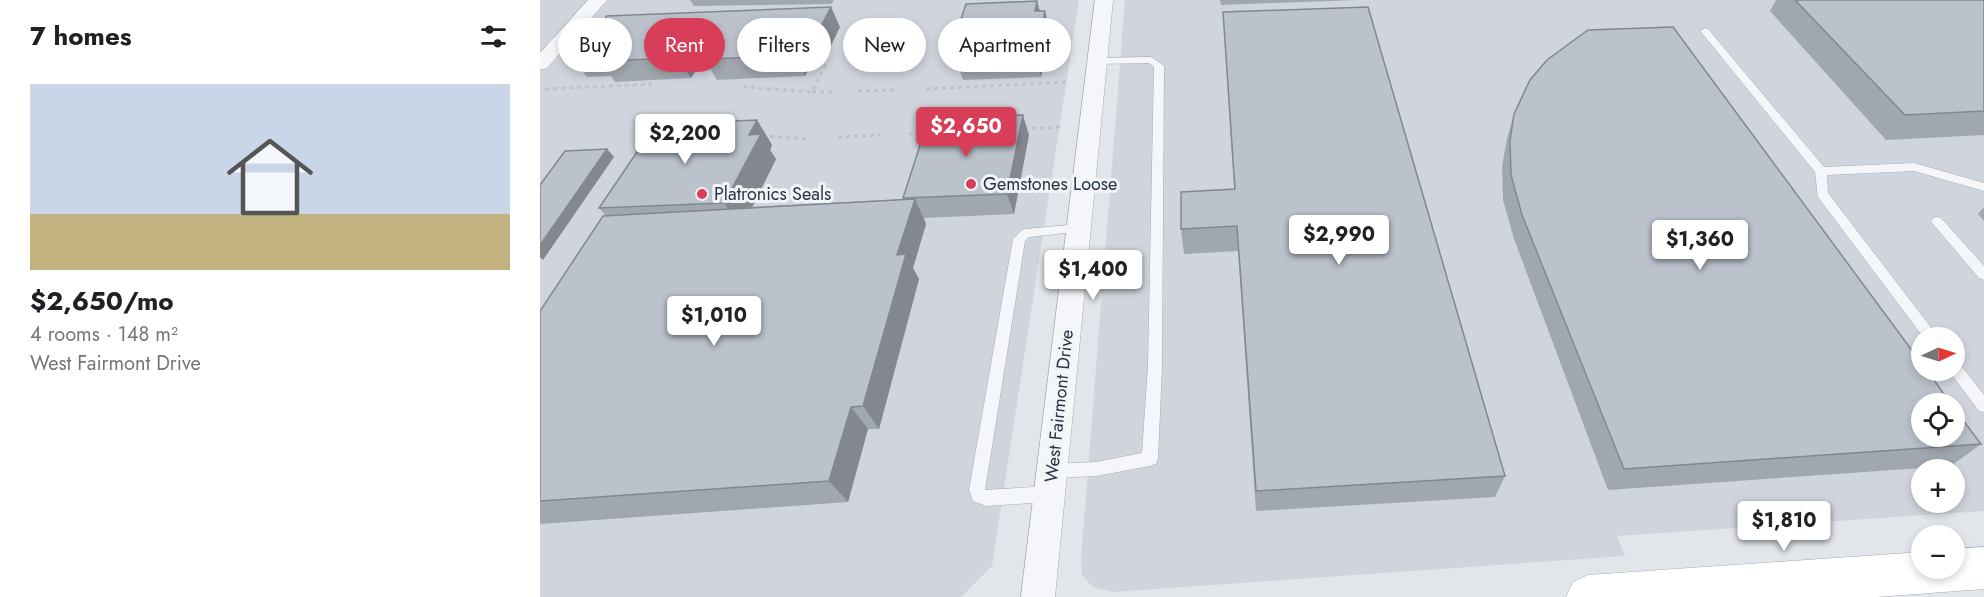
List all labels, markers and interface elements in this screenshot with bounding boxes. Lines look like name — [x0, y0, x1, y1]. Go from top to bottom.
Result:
text: 7 homes — [30, 17, 132, 55]
chip: Buy — [558, 18, 632, 72]
chip: Rent — [644, 18, 725, 72]
chip: Filters — [737, 18, 831, 72]
chip: New — [843, 18, 926, 72]
chip: Apartment — [938, 18, 1071, 72]
icon: filters — [477, 20, 510, 53]
pin: $2,650 — [917, 107, 1015, 158]
text: $2,650 — [930, 112, 1002, 141]
pin: $2,200 — [636, 114, 734, 165]
text: $2,200 — [649, 119, 721, 148]
icon: home — [216, 123, 324, 231]
place label: Gemstones Loose — [983, 171, 1117, 197]
marker: Gemstones Loose — [964, 177, 978, 191]
place label: Platronics Seals — [714, 181, 831, 207]
marker: Platronics Seals — [695, 187, 709, 201]
pin: $2,990 — [1290, 215, 1388, 266]
text: $2,990 — [1303, 220, 1375, 249]
pin: $1,360 — [1651, 220, 1749, 271]
text: $1,360 — [1666, 225, 1734, 254]
pin: $1,400 — [1044, 250, 1142, 301]
text: $1,400 — [1058, 255, 1128, 284]
text: $2,650/mo — [30, 282, 174, 320]
pin: $1,010 — [665, 296, 763, 347]
text: $1,010 — [681, 301, 747, 330]
text: 4 rooms · 148 m² — [30, 320, 178, 349]
north arrow — [1911, 327, 1965, 381]
map controls — [1911, 327, 1965, 579]
street label: West Fairmont Drive — [1038, 328, 1080, 484]
text: West Fairmont Drive — [30, 349, 201, 378]
button: locate — [1911, 393, 1965, 447]
button: + — [1911, 459, 1965, 513]
pin: $1,810 — [1735, 501, 1833, 552]
text: $1,810 — [1751, 506, 1817, 535]
button: − — [1911, 525, 1965, 579]

